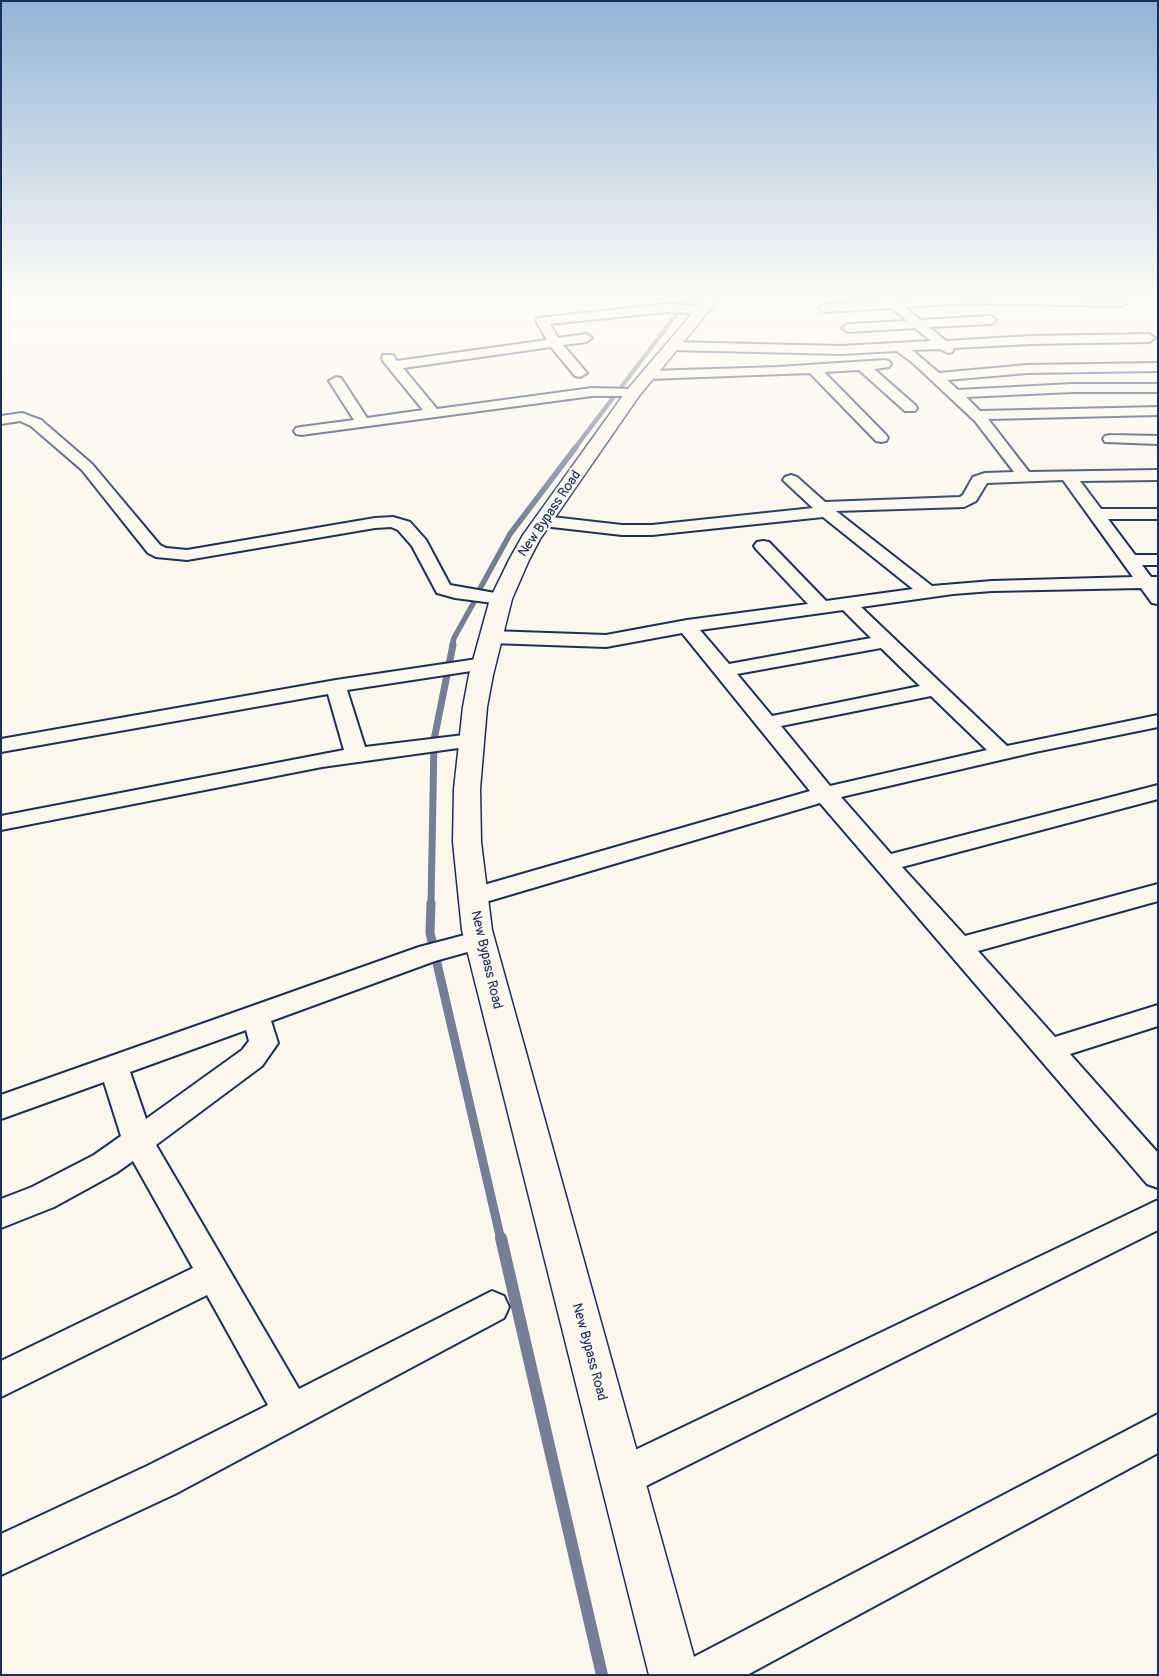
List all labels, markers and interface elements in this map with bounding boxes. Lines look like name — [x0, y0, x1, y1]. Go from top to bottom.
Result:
street label: New Bypass Road — [515, 468, 585, 560]
street label: New Bypass Road — [467, 909, 505, 1011]
street label: New Bypass Road — [568, 1301, 610, 1403]

